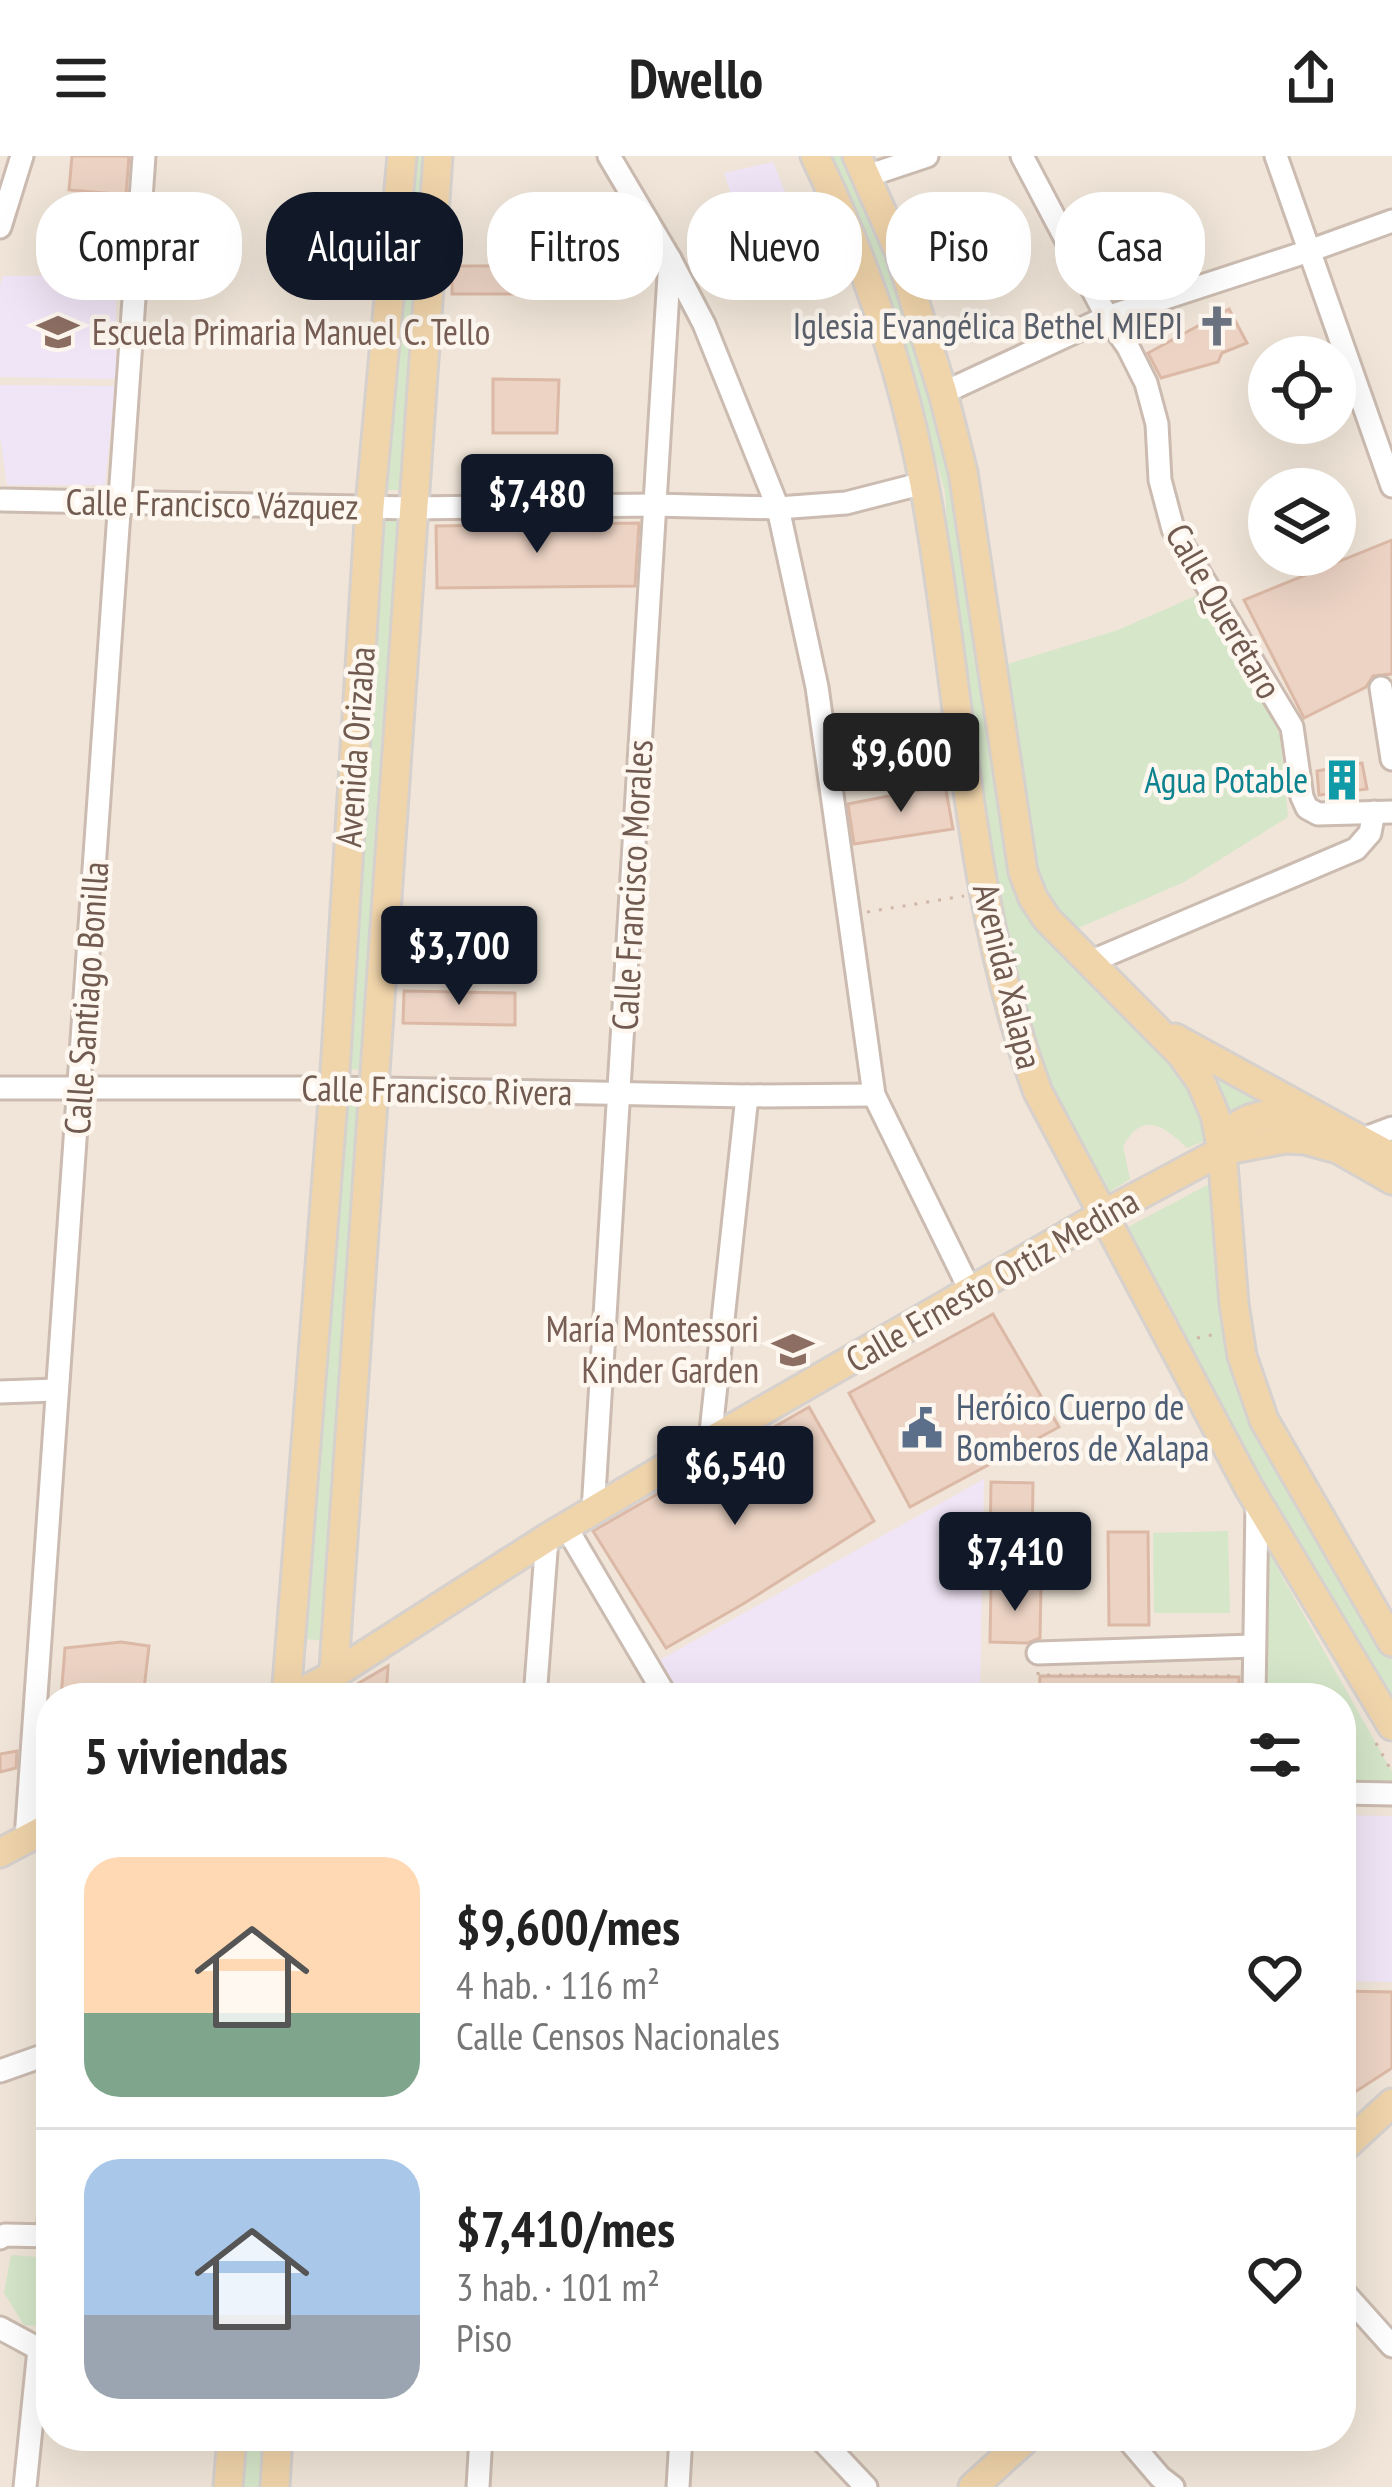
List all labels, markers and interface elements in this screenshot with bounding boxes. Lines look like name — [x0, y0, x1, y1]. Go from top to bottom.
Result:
text: Dwello — [629, 43, 763, 113]
icon: menu — [48, 45, 114, 111]
icon: share — [1278, 45, 1344, 111]
chip: Comprar — [36, 192, 242, 300]
chip: Alquilar — [266, 192, 463, 300]
chip: Filtros — [487, 192, 663, 300]
chip: Nuevo — [687, 192, 862, 300]
chip: Piso — [886, 192, 1031, 300]
chip: Casa — [1055, 192, 1205, 300]
place label: Iglesia Evangélica Bethel MIEPI — [793, 302, 1183, 349]
church icon: Iglesia Evangélica Bethel MIEPI — [1194, 303, 1240, 349]
place label: Escuela Primaria Manuel C. Tello — [92, 308, 490, 355]
school or university icon: Escuela Primaria Manuel C. Tello — [35, 309, 81, 355]
map controls — [1248, 336, 1356, 576]
button: locate — [1248, 336, 1356, 444]
pin: $7,480 — [439, 454, 635, 556]
text: $7,480 — [488, 467, 586, 518]
button: layers — [1248, 468, 1356, 576]
street label: Calle Francisco Vázquez — [65, 477, 359, 530]
street label: Calle Querétaro — [1155, 515, 1293, 707]
street label: Avenida Orizaba — [324, 645, 385, 849]
pin: $9,600 — [803, 713, 999, 815]
text: $9,600 — [850, 726, 952, 777]
street label: Calle Francisco Morales — [600, 738, 663, 1032]
place label: Agua Potable — [1144, 756, 1308, 803]
building icon: Agua Potable — [1319, 757, 1365, 803]
street label: Calle Santiago Bonilla — [53, 860, 118, 1136]
street label: Avenida Xalapa — [963, 878, 1054, 1074]
pin: $3,700 — [361, 906, 557, 1008]
text: $3,700 — [408, 919, 510, 970]
street label: Calle Francisco Rivera — [301, 1064, 573, 1115]
street label: Calle Ernesto Ortiz Medina — [837, 1177, 1146, 1382]
place label: María Montessori Kinder Garden — [546, 1305, 759, 1393]
school or university icon: María Montessori Kinder Garden — [770, 1327, 816, 1373]
place label: Heróico Cuerpo de Bomberos de Xalapa — [956, 1383, 1209, 1471]
public building icon: Heróico Cuerpo de Bomberos de Xalapa — [899, 1405, 945, 1451]
pin: $6,540 — [637, 1426, 833, 1528]
text: $6,540 — [684, 1439, 786, 1490]
pin: $7,410 — [917, 1512, 1113, 1614]
text: $7,410 — [966, 1525, 1064, 1576]
text: 5 viviendas — [84, 1722, 288, 1788]
icon: filters — [1242, 1722, 1308, 1788]
text: $9,600/mes — [456, 1893, 680, 1959]
icon: home — [180, 1905, 324, 2049]
icon: heart — [1242, 1944, 1308, 2010]
text: 4 hab. · 116 m² — [456, 1959, 660, 2010]
text: Calle Censos Nacionales — [456, 2010, 780, 2061]
text: $7,410/mes — [456, 2195, 675, 2261]
icon: home — [180, 2207, 324, 2351]
icon: heart — [1242, 2246, 1308, 2312]
text: 3 hab. · 101 m² — [456, 2261, 660, 2312]
text: Piso — [456, 2312, 512, 2363]

